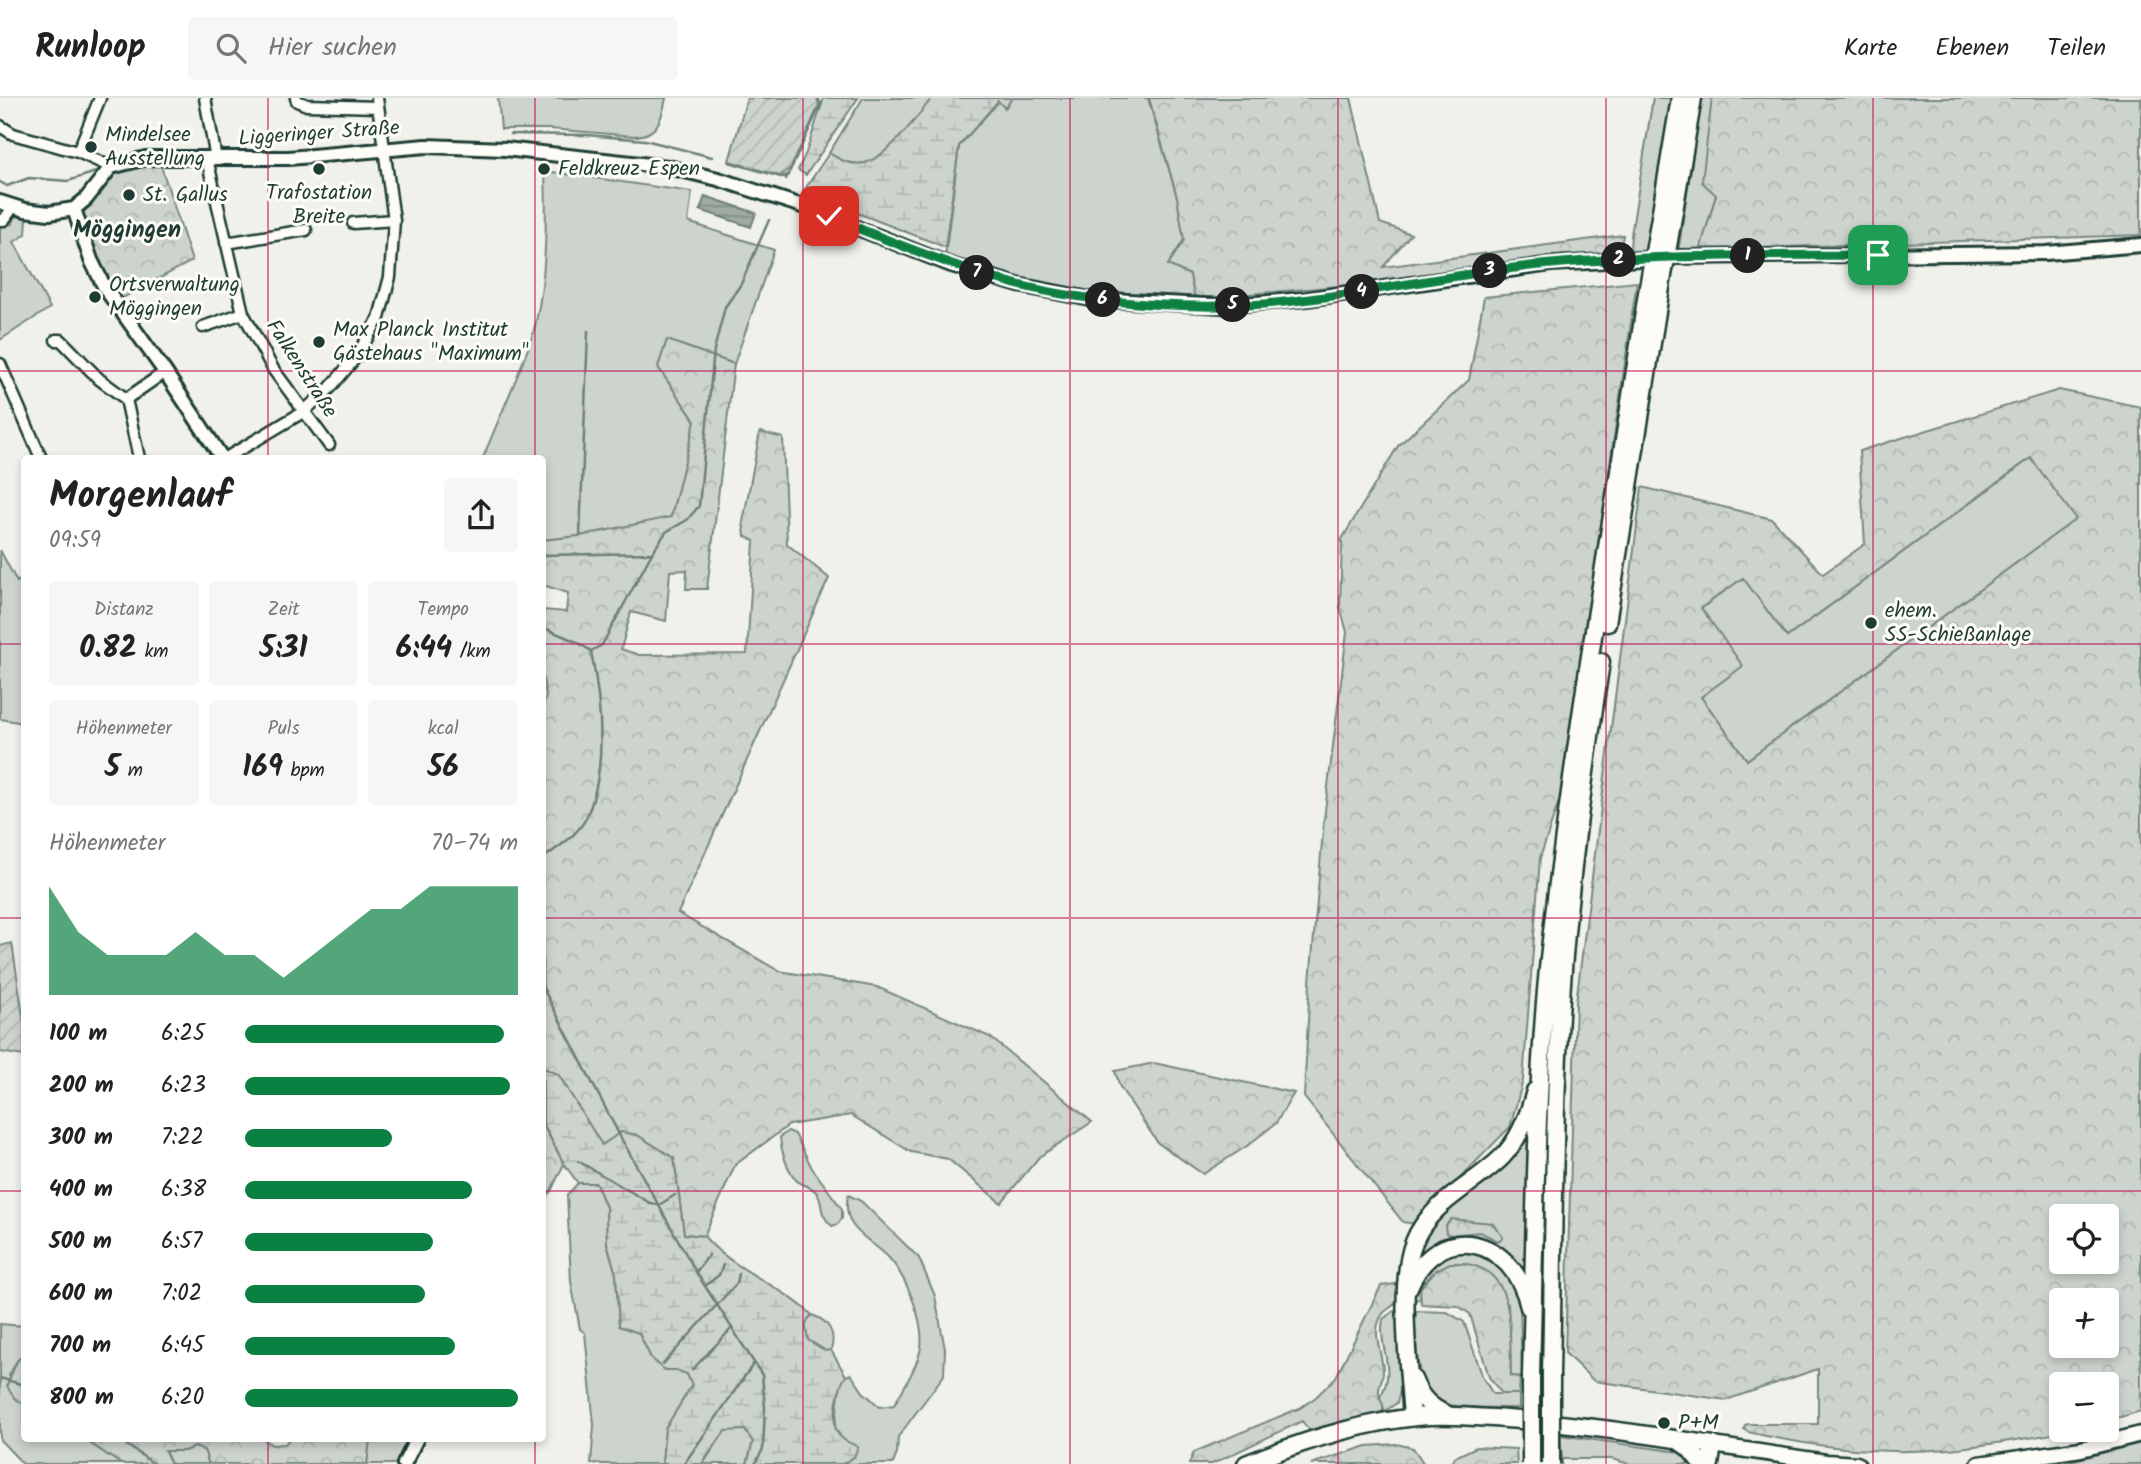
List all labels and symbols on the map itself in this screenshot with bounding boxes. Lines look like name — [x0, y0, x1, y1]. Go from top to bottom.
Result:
street label: Liggeringer Straße — [237, 112, 401, 156]
place label: Mindelsee Ausstellung — [105, 119, 205, 176]
marker: Mindelsee Ausstellung — [83, 139, 99, 155]
place label: Feldkreuz Espen — [558, 153, 700, 186]
marker: Trafostation Breite — [311, 161, 327, 177]
marker: Feldkreuz Espen — [536, 161, 552, 177]
place label: Trafostation Breite — [266, 177, 372, 234]
place label: St. Gallus — [143, 179, 228, 212]
pin — [799, 186, 859, 246]
marker: St. Gallus — [121, 187, 137, 203]
district label: Möggingen — [73, 211, 181, 250]
pin — [1848, 225, 1908, 285]
pin: 1 — [1730, 238, 1766, 274]
pin: 2 — [1602, 242, 1636, 278]
pin: 3 — [1472, 254, 1508, 288]
pin: 7 — [960, 256, 995, 290]
place label: Ortsverwaltung Möggingen — [109, 269, 240, 326]
pin: 4 — [1344, 274, 1380, 310]
pin: 6 — [1086, 282, 1120, 318]
pin: 5 — [1216, 288, 1250, 322]
marker: Ortsverwaltung Möggingen — [87, 289, 103, 305]
street label: Falkenstraße — [257, 313, 346, 425]
place label: Max Planck Institut Gästehaus "Maximum" — [333, 314, 529, 371]
marker: Max Planck Institut Gästehaus "Maximum" — [311, 334, 327, 350]
place label: ehem. SS-Schießanlage — [1885, 595, 2031, 652]
marker: ehem. SS-Schießanlage — [1863, 615, 1879, 631]
place label: P+M — [1678, 1407, 1719, 1440]
marker: P+M — [1656, 1415, 1672, 1431]

